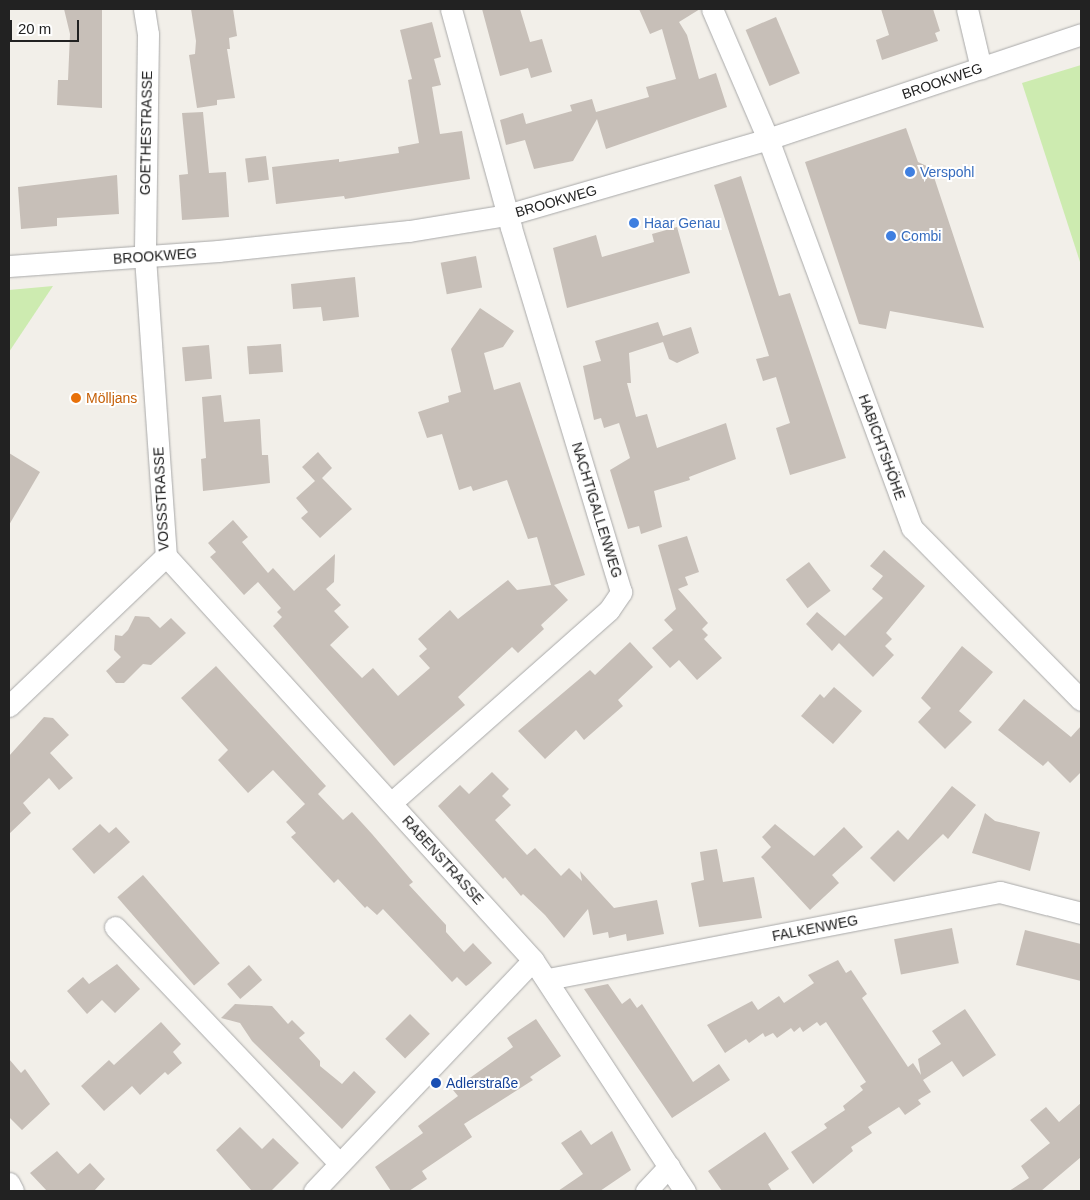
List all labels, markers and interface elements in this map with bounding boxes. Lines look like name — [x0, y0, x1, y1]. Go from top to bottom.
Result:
scale bar — [12, 10, 81, 42]
text: 20 m — [18, 20, 51, 37]
street label: BROOKWEG — [900, 59, 984, 103]
street label: GOETHESTRASSE — [137, 71, 155, 195]
place label: Verspohl — [920, 164, 974, 180]
marker: Verspohl — [904, 166, 916, 178]
street label: BROOKWEG — [513, 181, 599, 221]
place label: Haar Genau — [644, 215, 720, 231]
marker: Haar Genau — [628, 217, 640, 229]
place label: Combi — [901, 228, 941, 244]
marker: Combi — [885, 230, 897, 242]
street label: BROOKWEG — [113, 245, 197, 267]
place label: Mölljans — [86, 390, 137, 406]
marker: Mölljans — [70, 392, 82, 404]
street label: HABICHTSHÖHE — [855, 392, 909, 502]
street label: NACHTIGALLENWEG — [568, 440, 626, 580]
street label: VOSSSTRASSE — [150, 447, 172, 551]
street label: RABENSTRASSE — [399, 812, 487, 908]
street label: FALKENWEG — [771, 911, 859, 945]
place label: Adlerstraße — [446, 1075, 518, 1091]
marker: Adlerstraße — [430, 1077, 442, 1089]

